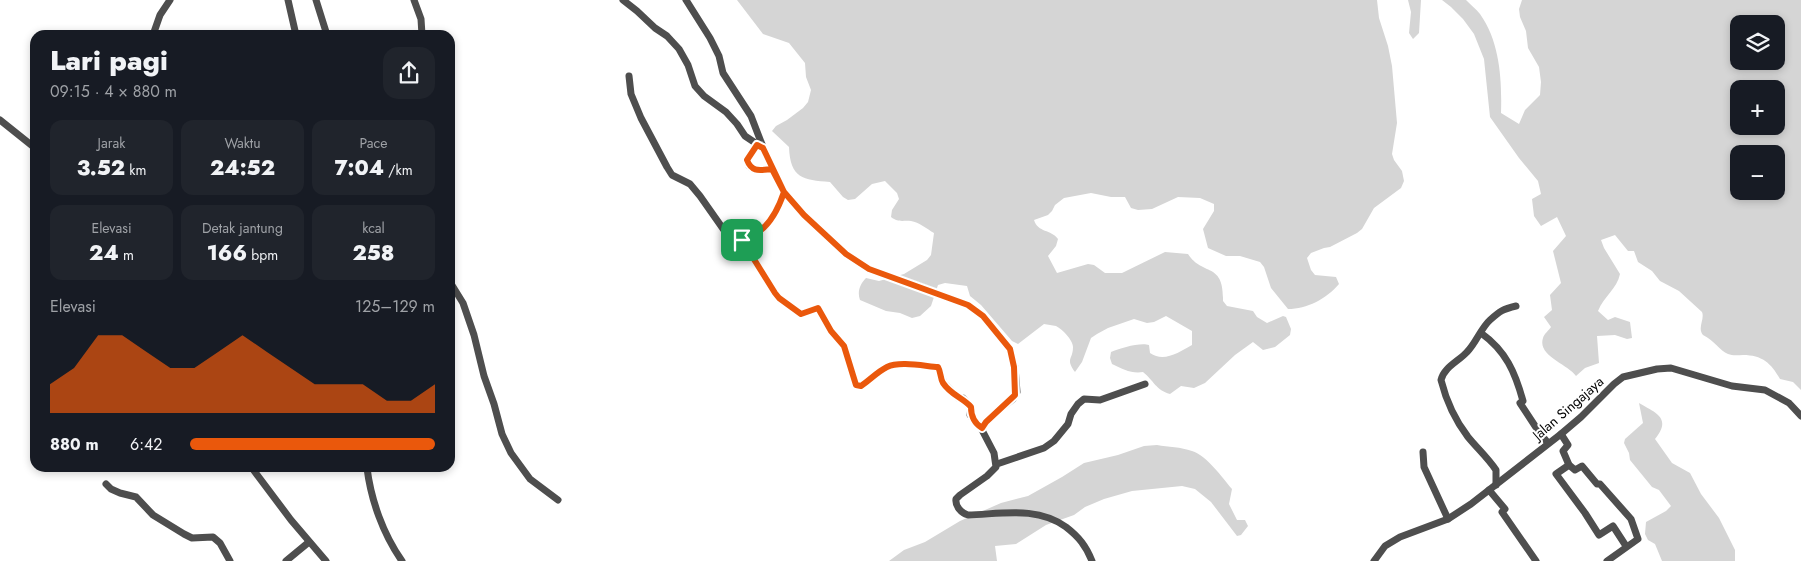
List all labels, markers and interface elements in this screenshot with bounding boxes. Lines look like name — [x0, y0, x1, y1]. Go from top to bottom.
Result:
map controls — [1730, 15, 1785, 200]
button: layers — [1730, 15, 1785, 70]
text: Lari pagi — [50, 40, 168, 81]
button: share — [383, 47, 435, 99]
text: 09:15 · 4 × 880 m — [50, 80, 177, 103]
button: + — [1730, 80, 1785, 135]
text: Jarak — [98, 133, 125, 153]
text: Waktu — [224, 133, 261, 153]
text: Pace — [360, 133, 387, 153]
button: − — [1730, 145, 1785, 200]
text: 3.52 — [77, 153, 125, 183]
text: 24:52 — [210, 153, 275, 183]
text: 7:04 — [334, 153, 384, 183]
text: km — [125, 160, 146, 180]
text: /km — [384, 160, 413, 180]
text: Elevasi — [91, 218, 132, 238]
text: Detak jantung — [202, 218, 283, 238]
text: kcal — [362, 218, 385, 238]
pin — [721, 219, 763, 261]
icon: arrive — [728, 226, 756, 254]
text: 24 — [89, 238, 119, 268]
text: 166 — [207, 238, 247, 268]
text: 258 — [352, 238, 395, 268]
text: m — [119, 245, 134, 265]
text: bpm — [247, 245, 278, 265]
text: Elevasi — [50, 295, 96, 318]
text: 125–129 m — [355, 295, 435, 318]
street label: Jalan Singajaya — [1527, 372, 1608, 446]
text: 880 m — [50, 433, 99, 456]
text: 6:42 — [130, 433, 162, 456]

